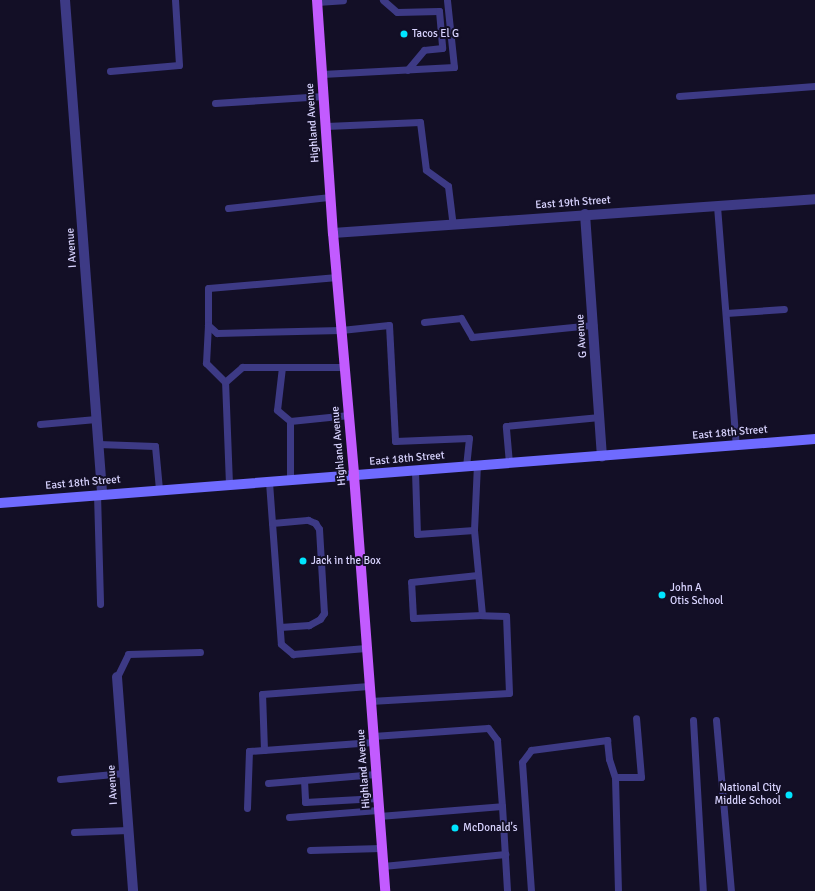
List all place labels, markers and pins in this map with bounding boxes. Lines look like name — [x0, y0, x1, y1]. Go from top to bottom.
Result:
place label: Tacos El G — [412, 27, 459, 41]
marker: Tacos El G — [399, 29, 409, 39]
place label: Jack in the Box — [311, 554, 381, 568]
marker: Jack in the Box — [298, 556, 308, 566]
place label: John A Otis School — [670, 582, 723, 608]
marker: John A Otis School — [657, 590, 667, 600]
place label: National City Middle School — [714, 782, 781, 808]
marker: National City Middle School — [784, 790, 794, 800]
place label: McDonald's — [463, 821, 518, 835]
marker: McDonald's — [450, 823, 460, 833]

